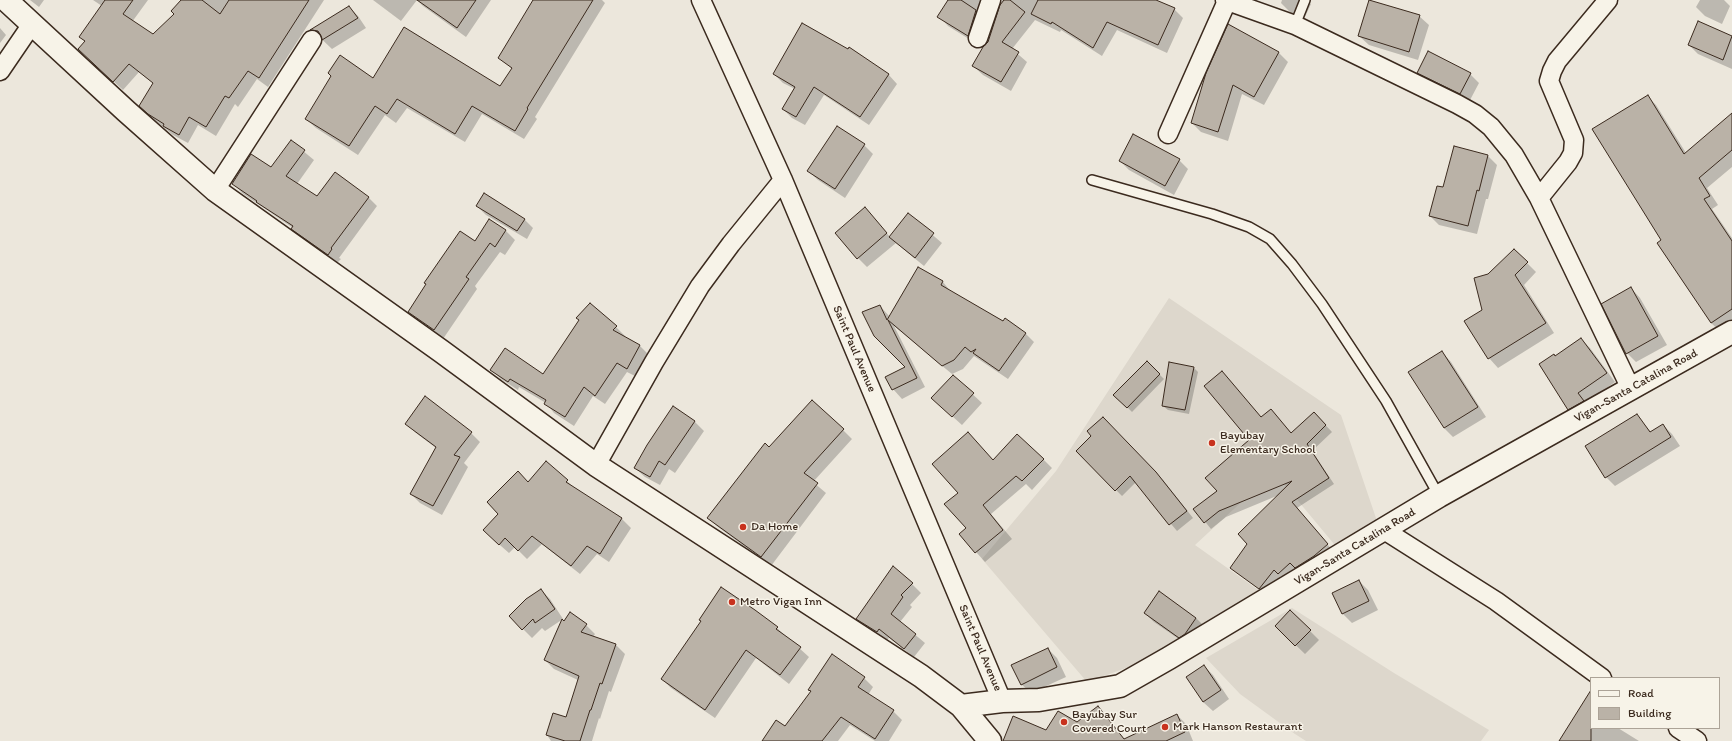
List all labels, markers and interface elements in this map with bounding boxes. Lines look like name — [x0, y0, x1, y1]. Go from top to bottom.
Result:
street label: Saint Paul Avenue — [829, 303, 879, 395]
street label: Vigan-Santa Catalina Road — [1572, 346, 1700, 426]
place label: Bayubay Elementary School — [1220, 429, 1316, 457]
marker: Bayubay Elementary School — [1207, 438, 1217, 448]
street label: Vigan-Santa Catalina Road — [1292, 505, 1418, 589]
place label: Da Home — [751, 520, 798, 534]
marker: Da Home — [738, 522, 748, 532]
place label: Metro Vigan Inn — [740, 595, 822, 609]
marker: Metro Vigan Inn — [727, 597, 737, 607]
street label: Saint Paul Avenue — [955, 602, 1005, 694]
legend — [1590, 677, 1720, 729]
text: Road — [1628, 686, 1654, 700]
text: Building — [1628, 706, 1671, 720]
place label: Bayubay Sur Covered Court — [1072, 708, 1146, 736]
marker: Bayubay Sur Covered Court — [1059, 717, 1069, 727]
place label: Mark Hanson Restaurant — [1173, 720, 1302, 734]
marker: Mark Hanson Restaurant — [1160, 722, 1170, 732]

